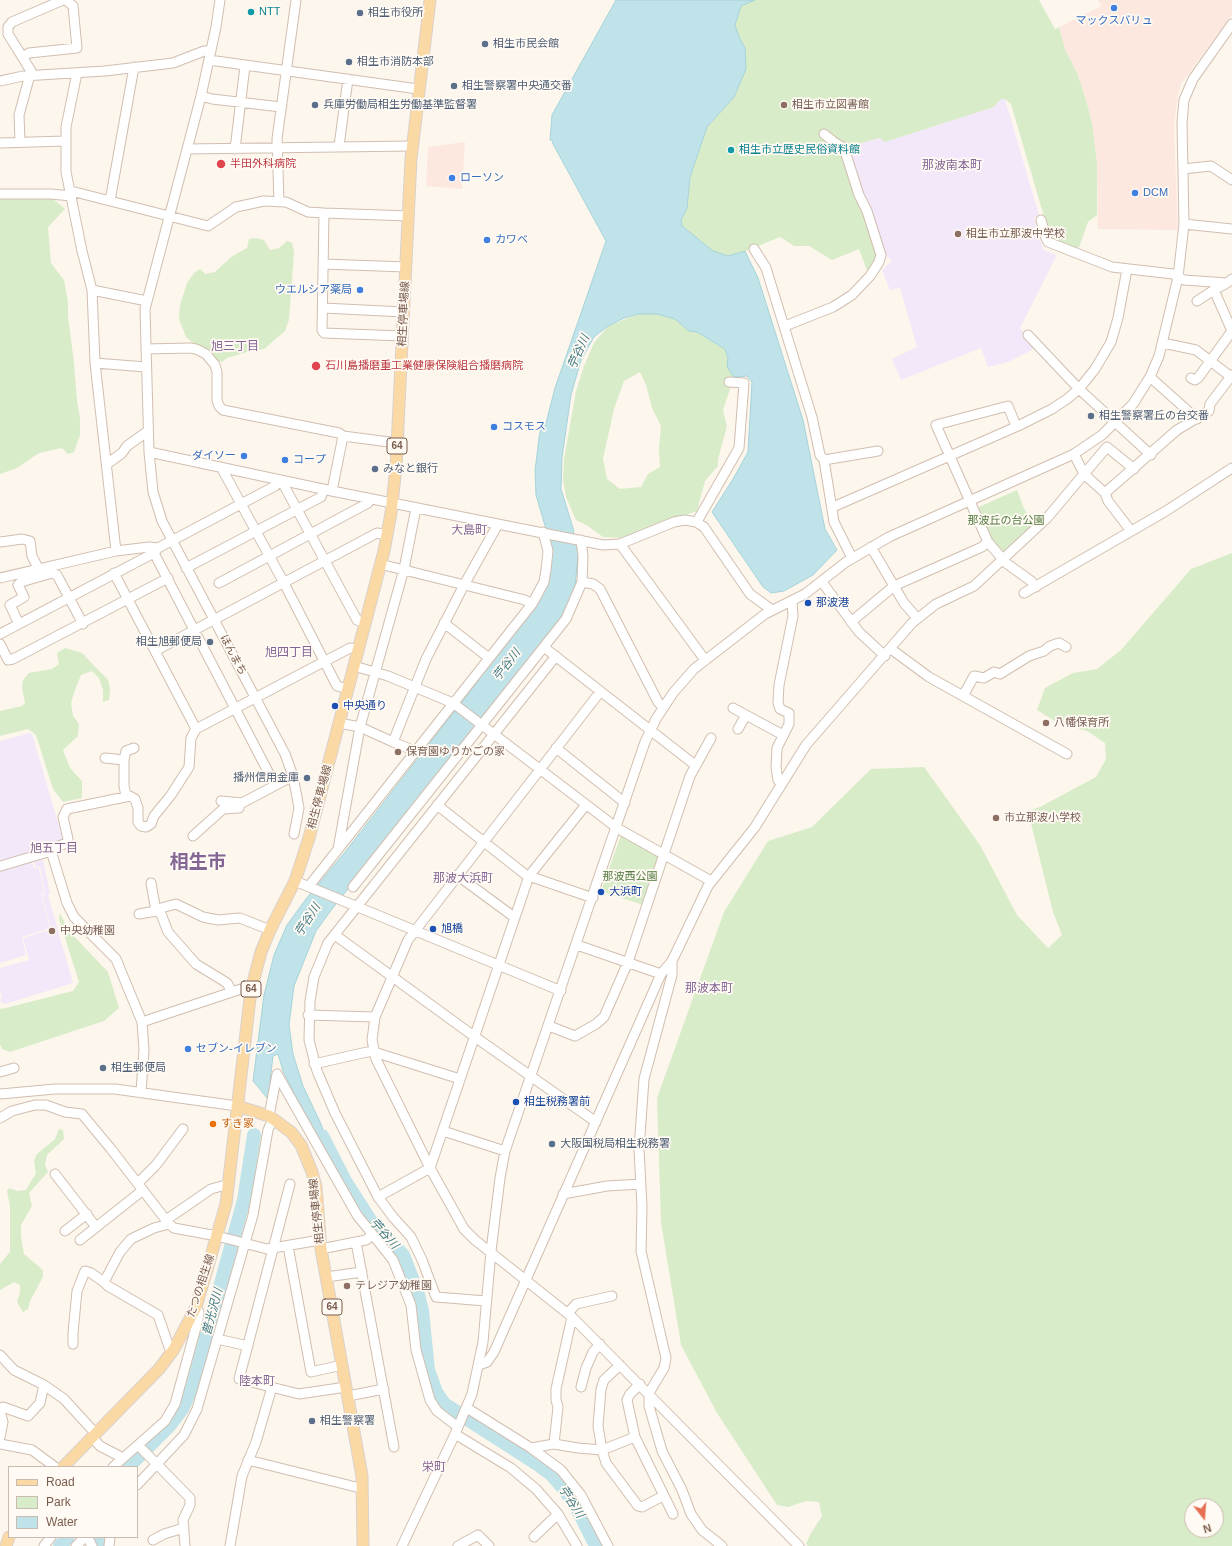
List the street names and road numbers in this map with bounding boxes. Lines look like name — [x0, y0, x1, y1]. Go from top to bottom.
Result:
street label: 相生停車場線 — [396, 281, 412, 347]
road number: 64 — [387, 438, 407, 454]
street label: ほんまち — [217, 632, 249, 678]
street label: 相生停車場線 — [305, 763, 335, 831]
road number: 64 — [241, 981, 261, 997]
street label: 相生停車場線 — [307, 1177, 327, 1245]
street label: たつの相生線 — [185, 1253, 217, 1319]
road number: 64 — [322, 1299, 342, 1315]

